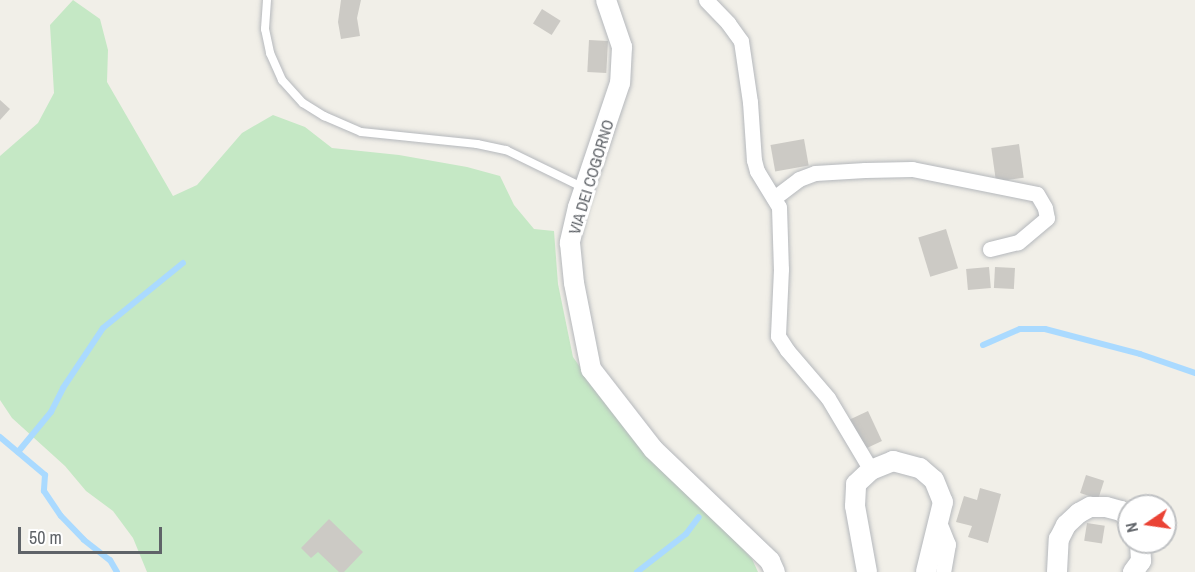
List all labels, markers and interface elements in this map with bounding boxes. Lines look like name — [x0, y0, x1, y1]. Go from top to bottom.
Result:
street label: VIA DEI COGORNO — [564, 117, 618, 237]
north arrow — [1117, 494, 1177, 554]
scale bar — [21, 515, 165, 553]
text: N — [1120, 521, 1143, 535]
text: 50 m — [29, 525, 62, 550]

